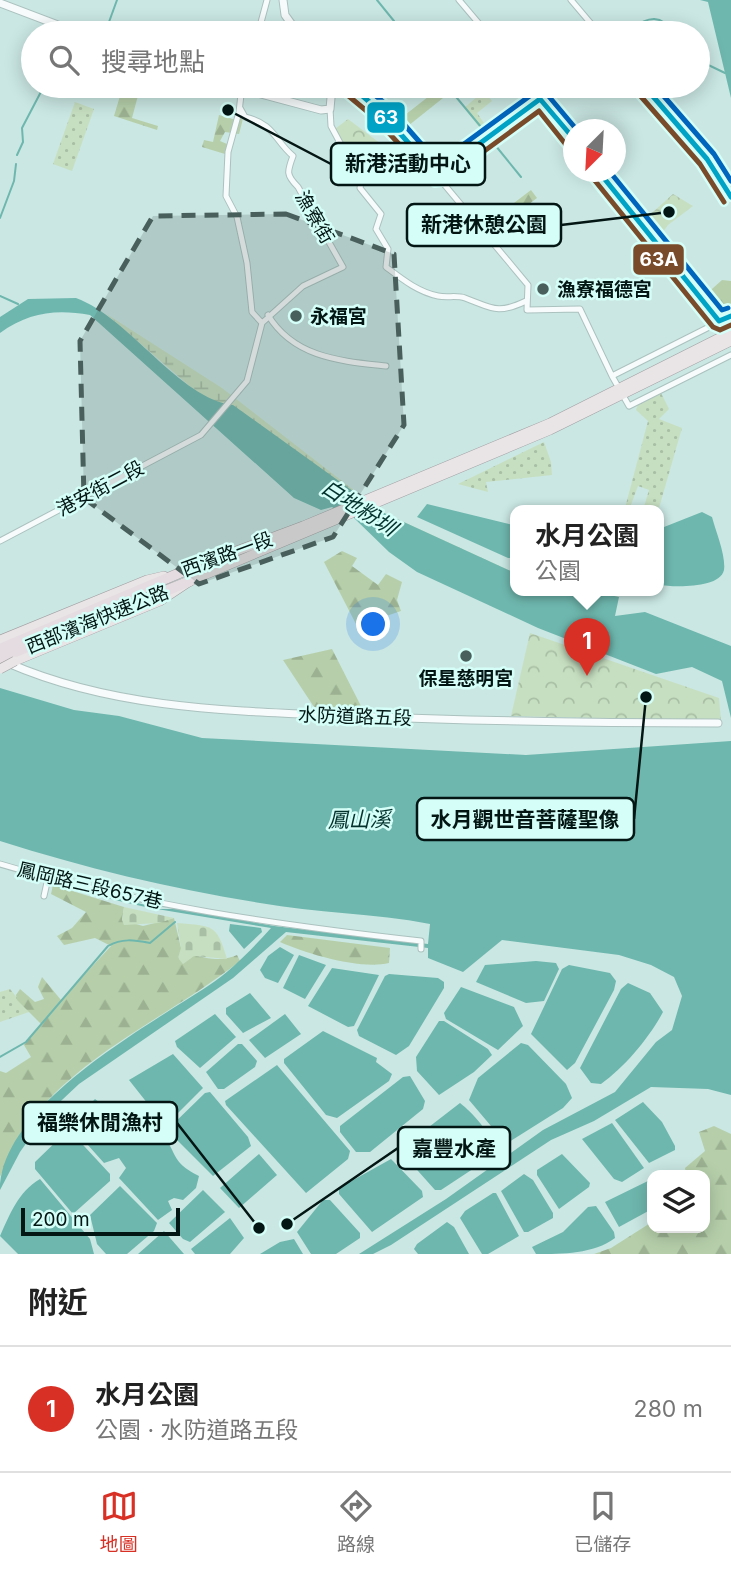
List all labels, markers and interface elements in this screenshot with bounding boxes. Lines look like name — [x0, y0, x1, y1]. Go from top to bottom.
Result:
search box — [21, 21, 710, 98]
icon: search — [45, 41, 83, 79]
text: 搜尋地點 — [101, 46, 205, 77]
line badge: 63 — [366, 101, 406, 134]
text: 63 — [374, 106, 398, 129]
north arrow — [563, 119, 626, 182]
callout: 新港活動中心 — [331, 143, 485, 185]
text: 新港活動中心 — [345, 151, 471, 176]
street label: 漁寮街 — [290, 187, 339, 248]
callout: 新港休憩公園 — [407, 204, 561, 246]
text: 新港休憩公園 — [421, 212, 547, 237]
line badge: 63A — [632, 243, 685, 276]
text: 63A — [640, 248, 678, 271]
place label: 漁寮福德宮 — [557, 278, 652, 301]
marker: 漁寮福德宮 — [535, 281, 551, 297]
place label: 永福宮 — [310, 305, 367, 328]
marker: 永福宮 — [288, 308, 304, 324]
street label: 港安街二段 — [53, 456, 148, 521]
water label: 白地粉圳 — [317, 474, 404, 543]
popup — [510, 505, 664, 596]
text: 水月公園 — [535, 520, 639, 551]
street label: 西濱路一段 — [179, 527, 276, 582]
text: 公園 — [535, 557, 581, 585]
street label: 西部濱海快速公路 — [22, 580, 172, 659]
your location — [356, 607, 390, 641]
pin: 1 — [564, 618, 610, 676]
marker: 保星慈明宮 — [458, 648, 474, 664]
place label: 保星慈明宮 — [418, 667, 514, 690]
street label: 水防道路五段 — [298, 703, 412, 730]
callout: 水月觀世音菩薩聖像 — [417, 798, 634, 840]
water label: 鳳山溪 — [327, 806, 394, 833]
text: 水月觀世音菩薩聖像 — [431, 807, 620, 832]
street label: 鳳岡路三段657巷 — [15, 858, 165, 913]
callout: 福樂休閒漁村 — [23, 1102, 177, 1144]
text: 福樂休閒漁村 — [37, 1110, 163, 1135]
callout: 嘉豐水產 — [398, 1127, 510, 1169]
text: 嘉豐水產 — [412, 1136, 496, 1161]
map controls — [647, 1170, 710, 1233]
button: layers — [647, 1170, 710, 1233]
scale bar — [21, 1205, 180, 1237]
text: 200 m — [32, 1208, 90, 1231]
text: 附近 — [28, 1284, 88, 1320]
text: 水月公園 — [95, 1379, 199, 1410]
text: 1 — [46, 1395, 56, 1423]
text: 280 m — [634, 1395, 703, 1423]
text: 公園 · 水防道路五段 — [95, 1416, 299, 1444]
tab: 地圖 — [100, 1487, 138, 1556]
tab: 路線 — [337, 1487, 375, 1556]
tab: 已儲存 — [574, 1487, 631, 1556]

